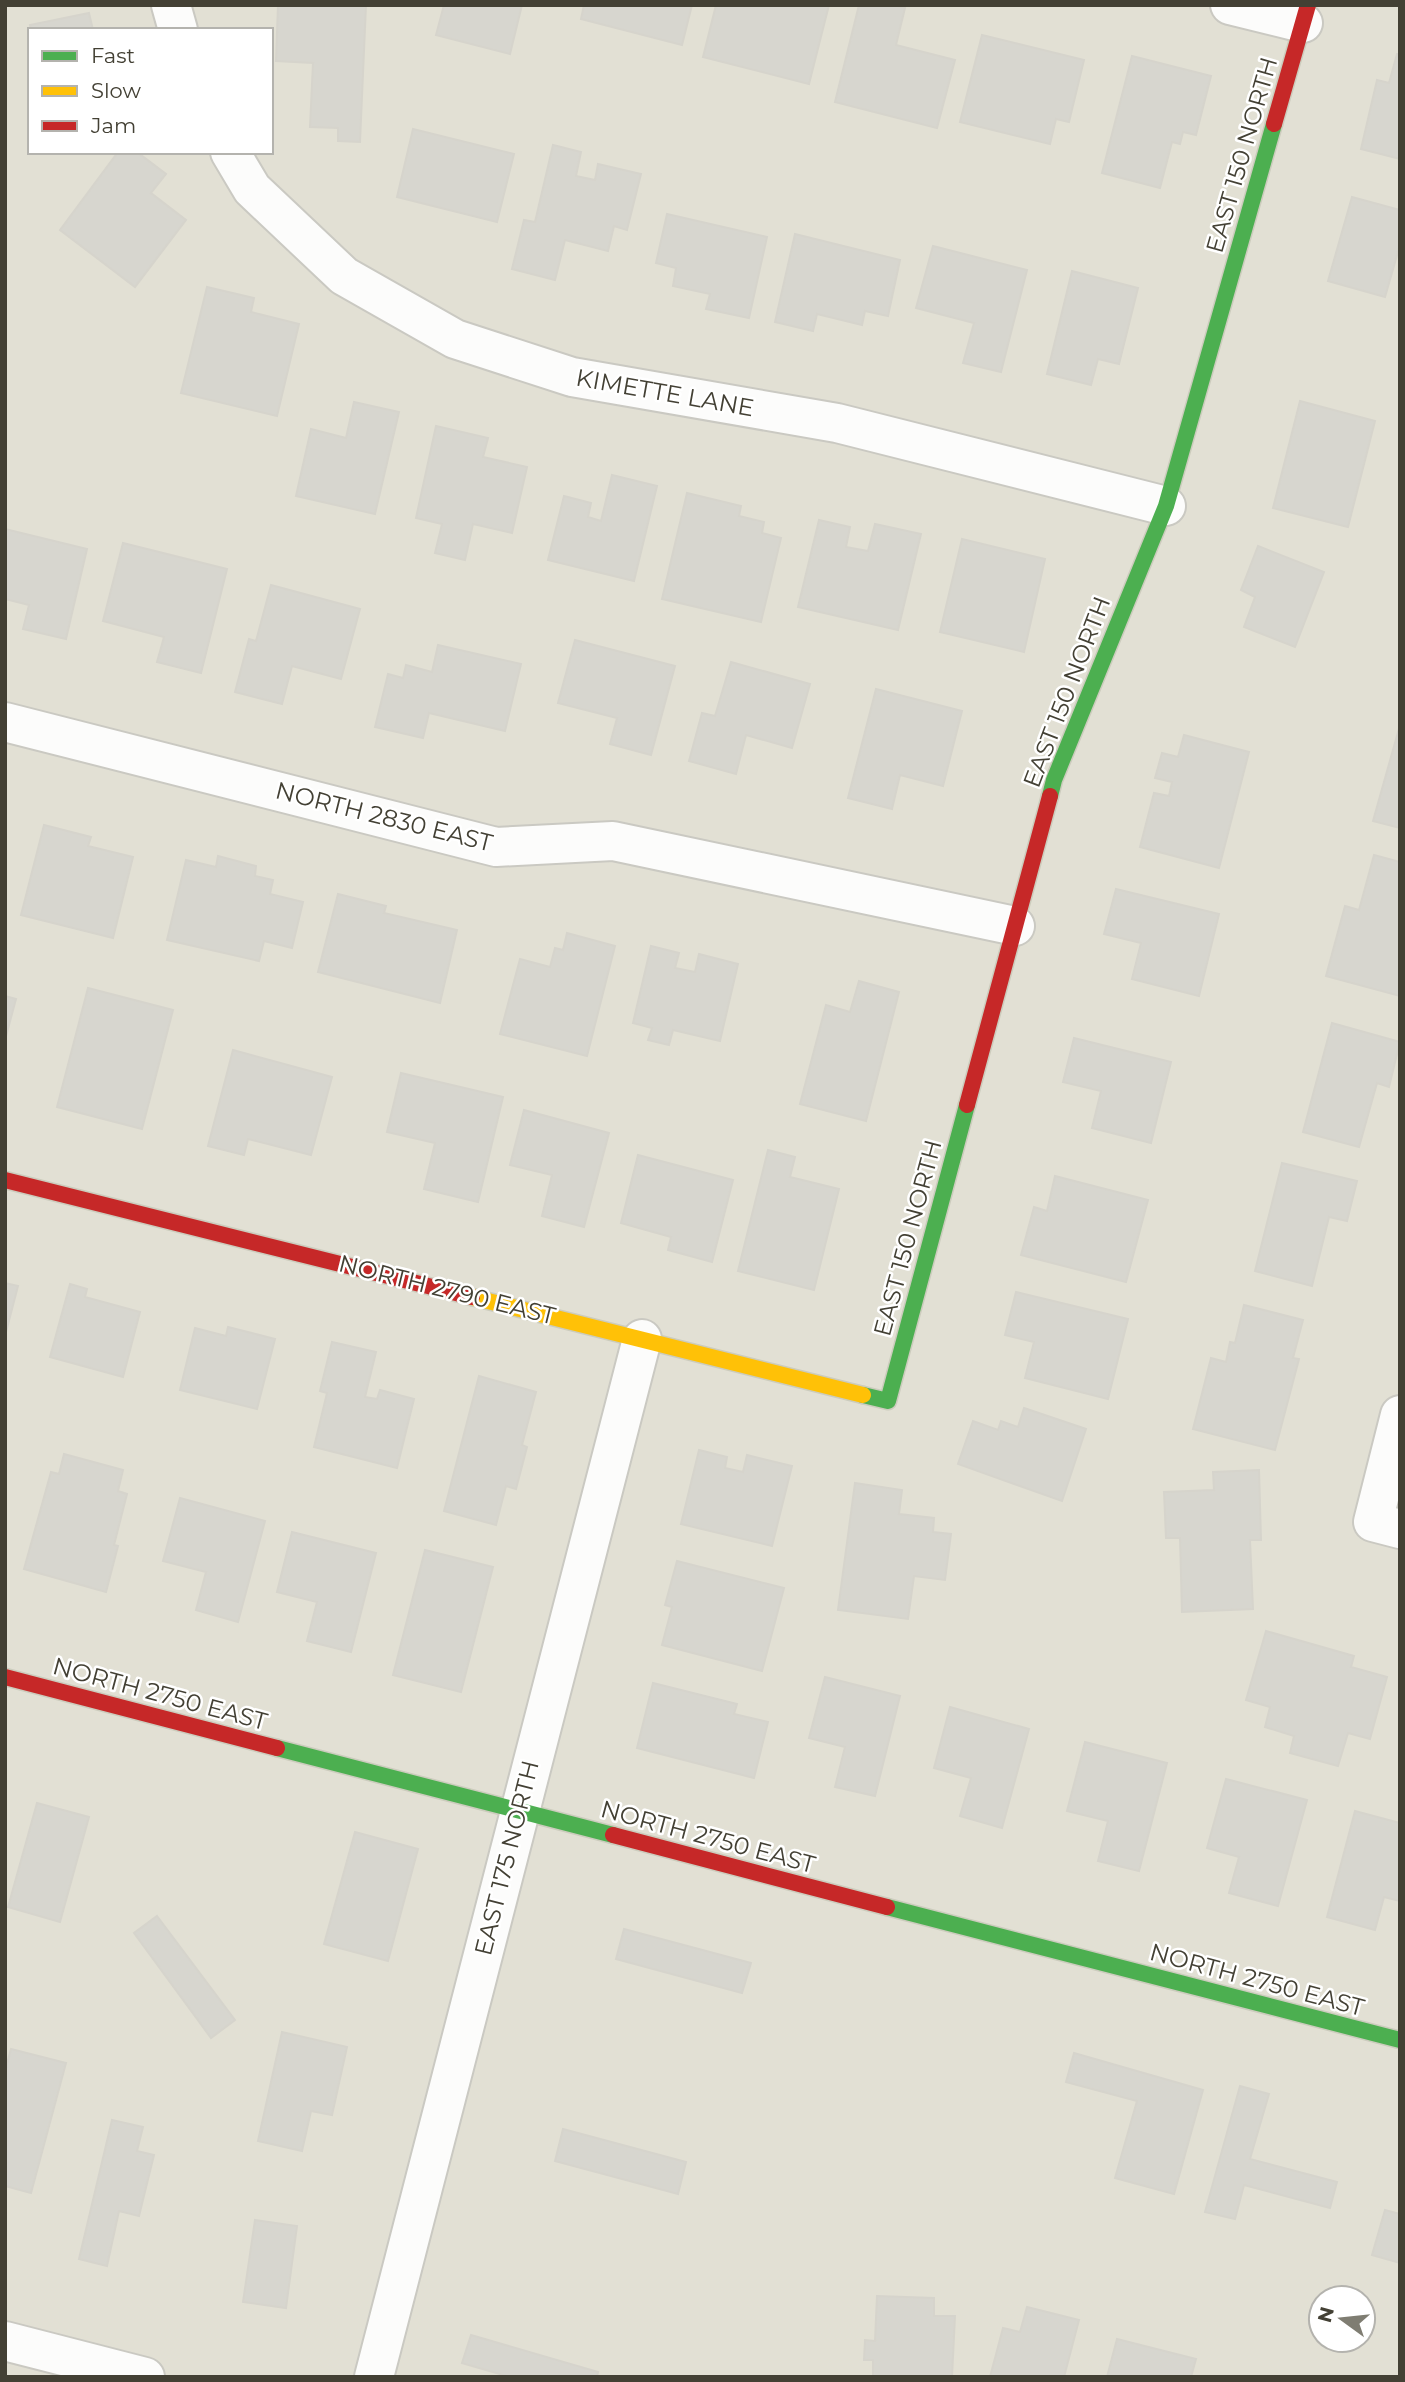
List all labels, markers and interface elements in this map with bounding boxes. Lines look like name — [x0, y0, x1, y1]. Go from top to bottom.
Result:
legend — [28, 28, 273, 154]
text: Fast — [91, 43, 135, 68]
street label: EAST 150 NORTH — [1200, 54, 1283, 256]
text: Slow — [91, 78, 141, 103]
text: Jam — [90, 113, 136, 138]
street label: KIMETTE LANE — [574, 363, 756, 422]
street label: EAST 150 NORTH — [1017, 592, 1116, 791]
street label: NORTH 2830 EAST — [273, 776, 496, 858]
street label: EAST 150 NORTH — [867, 1136, 948, 1339]
street label: NORTH 2790 EAST — [336, 1249, 559, 1331]
street label: NORTH 2750 EAST — [50, 1651, 271, 1736]
street label: EAST 175 NORTH — [468, 1757, 545, 1958]
street label: NORTH 2750 EAST — [598, 1794, 819, 1879]
street label: NORTH 2750 EAST — [1147, 1937, 1368, 2022]
north arrow — [1307, 2284, 1377, 2354]
text: N — [1313, 2304, 1339, 2325]

